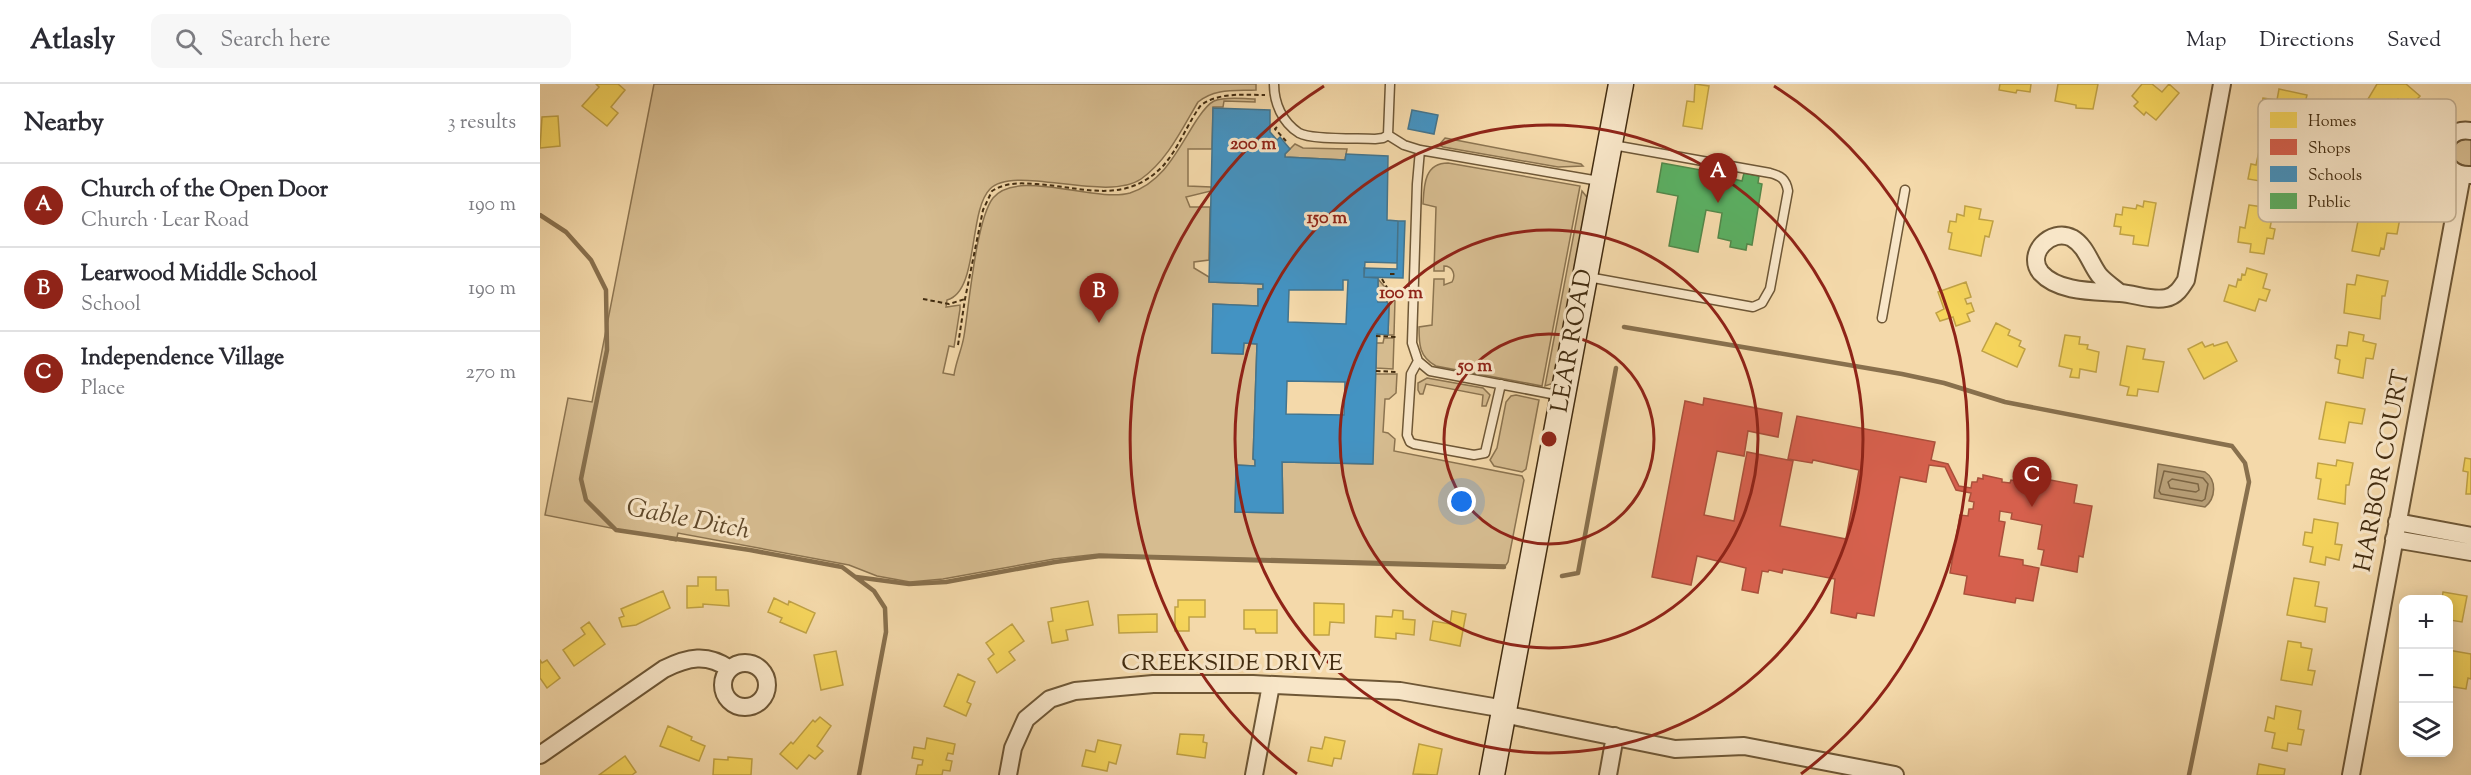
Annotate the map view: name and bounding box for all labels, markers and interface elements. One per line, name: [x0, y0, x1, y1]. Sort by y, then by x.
search box: [151, 14, 571, 68]
text: Atlasly: [30, 21, 115, 61]
icon: search: [172, 25, 205, 58]
text: Search here: [220, 25, 331, 57]
text: Map: [2186, 26, 2226, 56]
text: Directions: [2259, 26, 2354, 56]
text: Saved: [2387, 26, 2441, 56]
legend: [2258, 99, 2456, 222]
text: Nearby: [24, 105, 104, 142]
text: 3 results: [447, 109, 516, 138]
text: Homes: [2308, 111, 2356, 134]
text: 200 m: [1230, 132, 1276, 158]
text: Shops: [2308, 138, 2351, 161]
pin: A: [1698, 154, 1738, 203]
text: Schools: [2308, 165, 2362, 188]
text: Church of the Open Door: [81, 175, 328, 207]
text: A: [35, 191, 52, 220]
text: 190 m: [468, 191, 516, 220]
text: Public: [2308, 192, 2351, 215]
text: 150 m: [1307, 206, 1347, 232]
text: Church · Lear Road: [81, 207, 249, 236]
text: Learwood Middle School: [81, 259, 317, 291]
street label: LEAR ROAD: [1544, 267, 1602, 415]
pin: B: [1080, 274, 1118, 323]
text: B: [37, 275, 50, 304]
text: 190 m: [468, 275, 516, 304]
text: 100 m: [1379, 281, 1423, 307]
text: School: [81, 291, 141, 320]
text: Independence Village: [81, 343, 284, 375]
text: 50 m: [1456, 354, 1492, 380]
text: C: [35, 359, 52, 388]
text: 270 m: [466, 359, 516, 388]
street label: HARBOR COURT: [2347, 367, 2419, 575]
text: Place: [81, 375, 125, 404]
centre of rings: [1539, 429, 1559, 449]
pin: C: [2012, 458, 2052, 507]
your location: [1447, 487, 1476, 516]
water label: Gable Ditch: [623, 490, 753, 550]
map controls: [2399, 595, 2453, 757]
button: +: [2399, 595, 2453, 649]
street label: CREEKSIDE DRIVE: [1121, 647, 1343, 681]
button: −: [2399, 649, 2453, 703]
button: layers: [2399, 703, 2453, 757]

